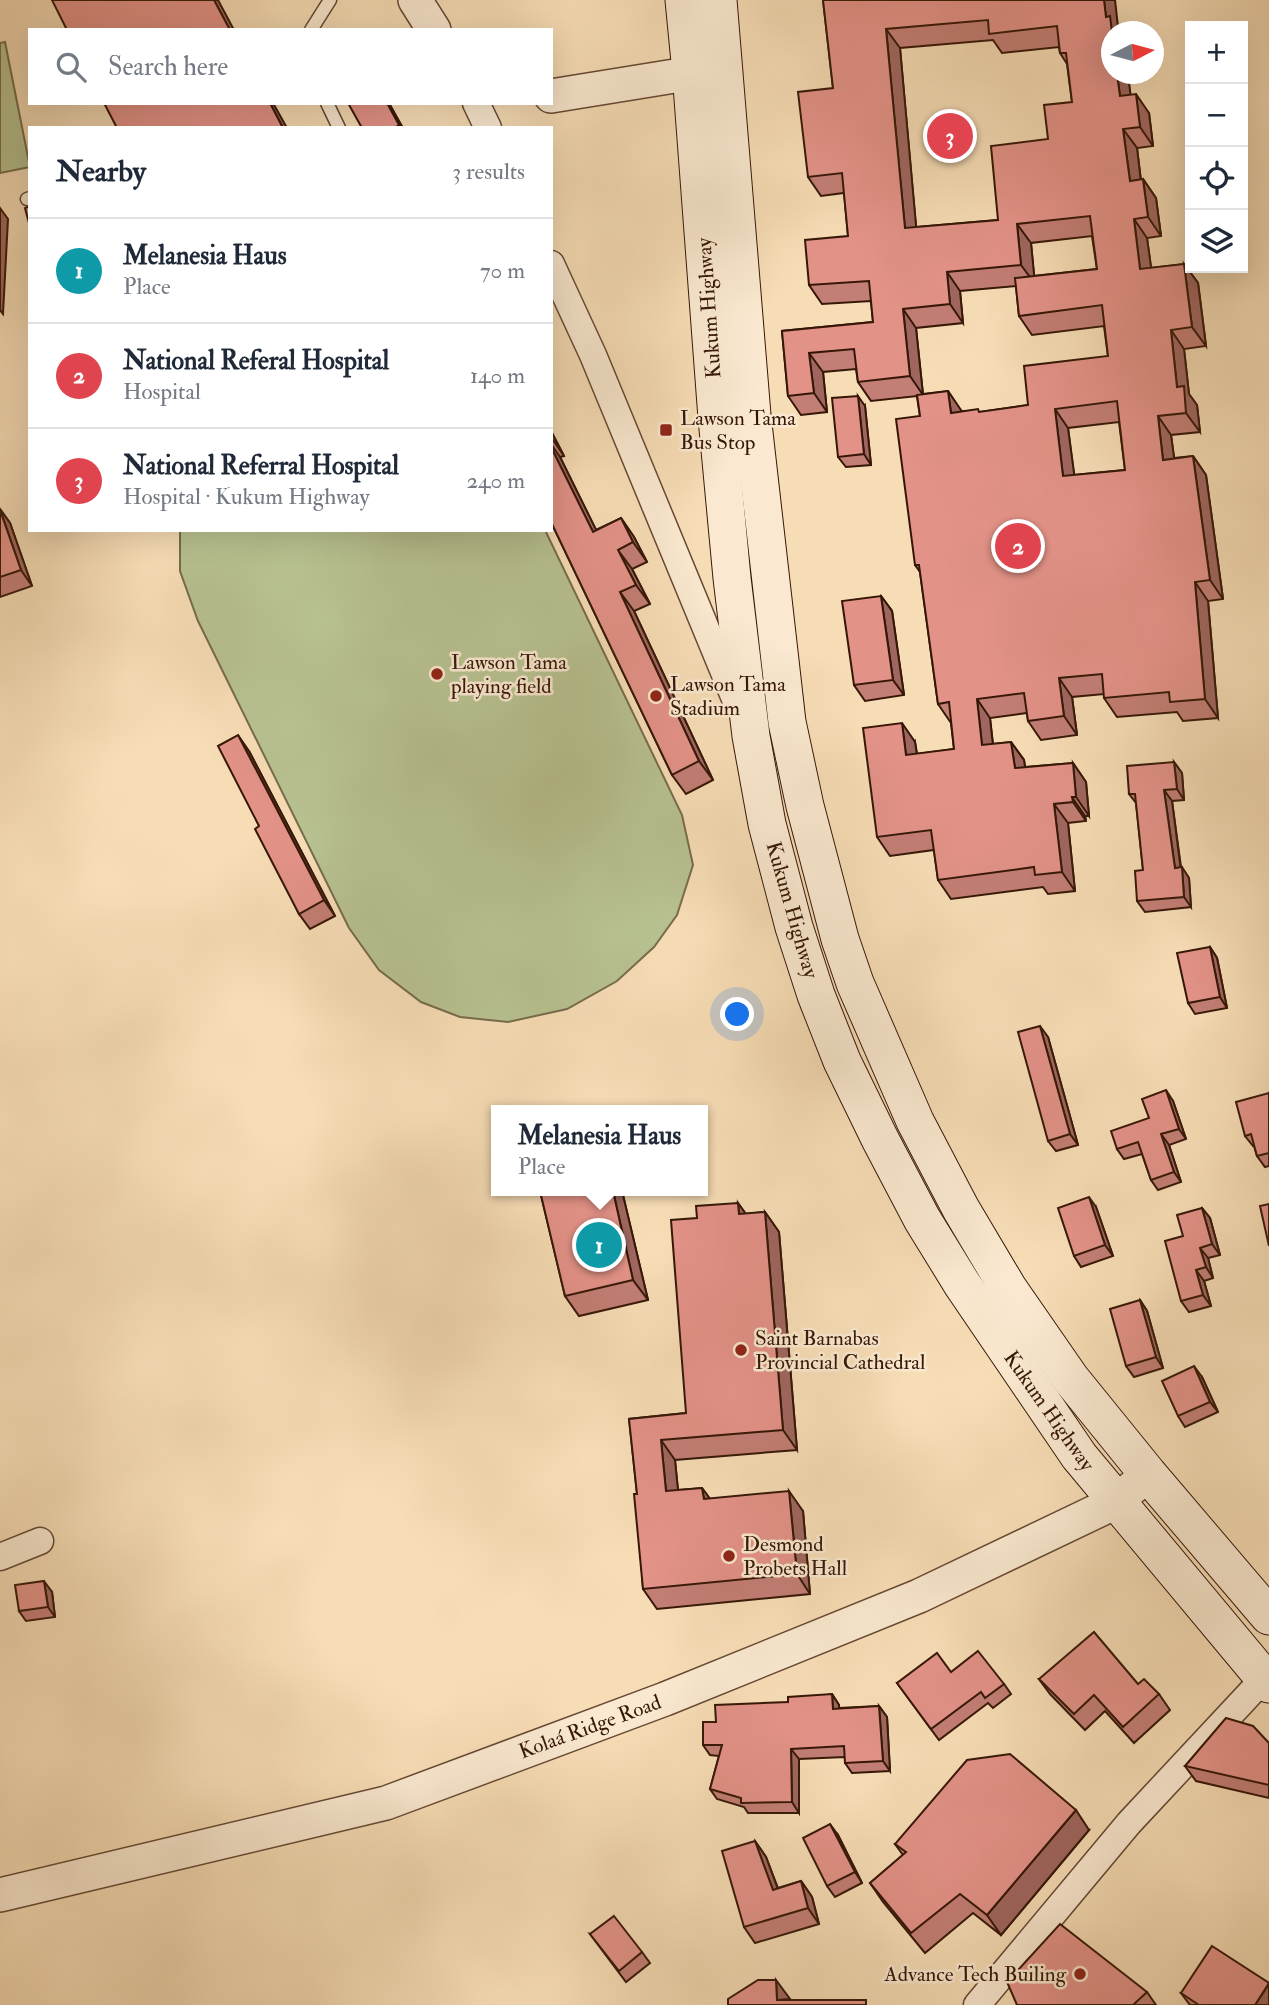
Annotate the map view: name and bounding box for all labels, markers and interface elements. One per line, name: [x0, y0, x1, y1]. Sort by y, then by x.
north arrow: [1101, 21, 1164, 84]
map controls: [1185, 21, 1248, 273]
button: +: [1185, 21, 1248, 84]
search box: [28, 28, 553, 105]
icon: search: [52, 48, 90, 86]
text: Search here: [108, 51, 228, 83]
button: −: [1185, 84, 1248, 147]
pin: 3: [927, 110, 973, 162]
button: locate: [1185, 147, 1248, 210]
text: Nearby: [56, 153, 146, 190]
text: 3 results: [452, 157, 525, 186]
button: layers: [1185, 210, 1248, 273]
street label: Kukum Highway: [691, 236, 727, 379]
text: Melanesia Haus: [123, 240, 287, 272]
text: 1: [75, 256, 83, 285]
text: 70 m: [480, 256, 525, 285]
text: Place: [123, 272, 171, 301]
text: National Referal Hospital: [123, 345, 389, 377]
text: 2: [73, 361, 85, 390]
text: 140 m: [470, 361, 525, 390]
text: Hospital: [123, 377, 201, 406]
place label: Lawson Tama Bus Stop: [680, 405, 796, 456]
marker: Lawson Tama Bus Stop: [658, 422, 674, 438]
text: National Referral Hospital: [123, 450, 399, 482]
text: 3: [75, 466, 83, 495]
text: 240 m: [466, 466, 525, 495]
text: Hospital · Kukum Highway: [123, 482, 370, 511]
pin: 2: [995, 520, 1041, 572]
place label: Lawson Tama playing field: [450, 649, 567, 700]
marker: Lawson Tama playing field: [429, 666, 445, 682]
place label: Lawson Tama Stadium: [670, 671, 786, 722]
marker: Lawson Tama Stadium: [648, 688, 664, 704]
street label: Kukum Highway: [760, 838, 825, 982]
your location: [720, 997, 754, 1031]
popup: [491, 1105, 708, 1196]
text: Melanesia Haus: [518, 1120, 681, 1152]
text: Place: [518, 1152, 565, 1181]
pin: 1: [576, 1219, 622, 1271]
place label: Saint Barnabas Provincial Cathedral: [755, 1325, 926, 1376]
marker: Saint Barnabas Provincial Cathedral: [733, 1342, 749, 1358]
street label: Kukum Highway: [997, 1345, 1101, 1477]
place label: Desmond Probets Hall: [743, 1531, 848, 1582]
marker: Desmond Probets Hall: [721, 1548, 737, 1564]
street label: Kolaá Ridge Road: [515, 1688, 666, 1765]
place label: Advance Tech Builing: [883, 1961, 1067, 1988]
marker: Advance Tech Builing: [1072, 1966, 1088, 1982]

